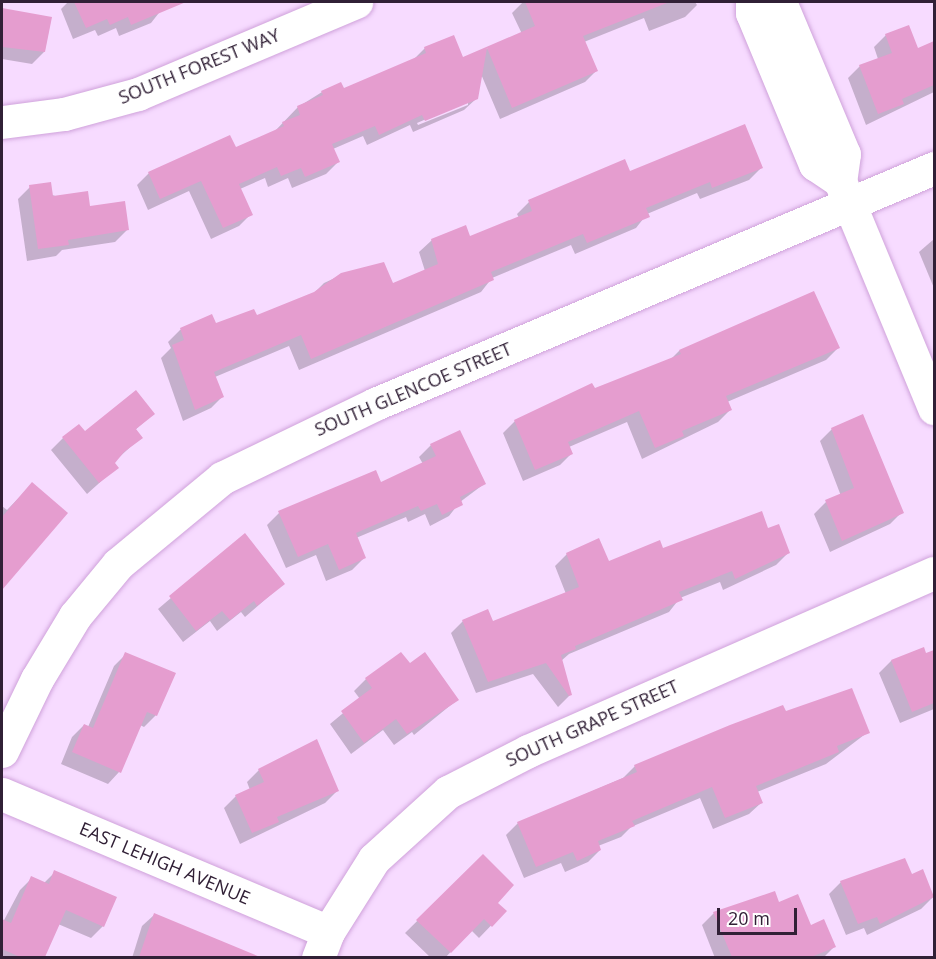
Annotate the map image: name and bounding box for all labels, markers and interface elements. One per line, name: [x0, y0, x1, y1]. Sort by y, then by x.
street label: SOUTH FOREST WAY: [115, 24, 283, 108]
street label: SOUTH GLENCOE STREET: [311, 338, 515, 440]
street label: SOUTH GRAPE STREET: [502, 675, 682, 771]
street label: EAST LEHIGH AVENUE: [76, 817, 254, 909]
scale bar: [720, 896, 800, 934]
text: 20 m: [728, 906, 770, 930]

